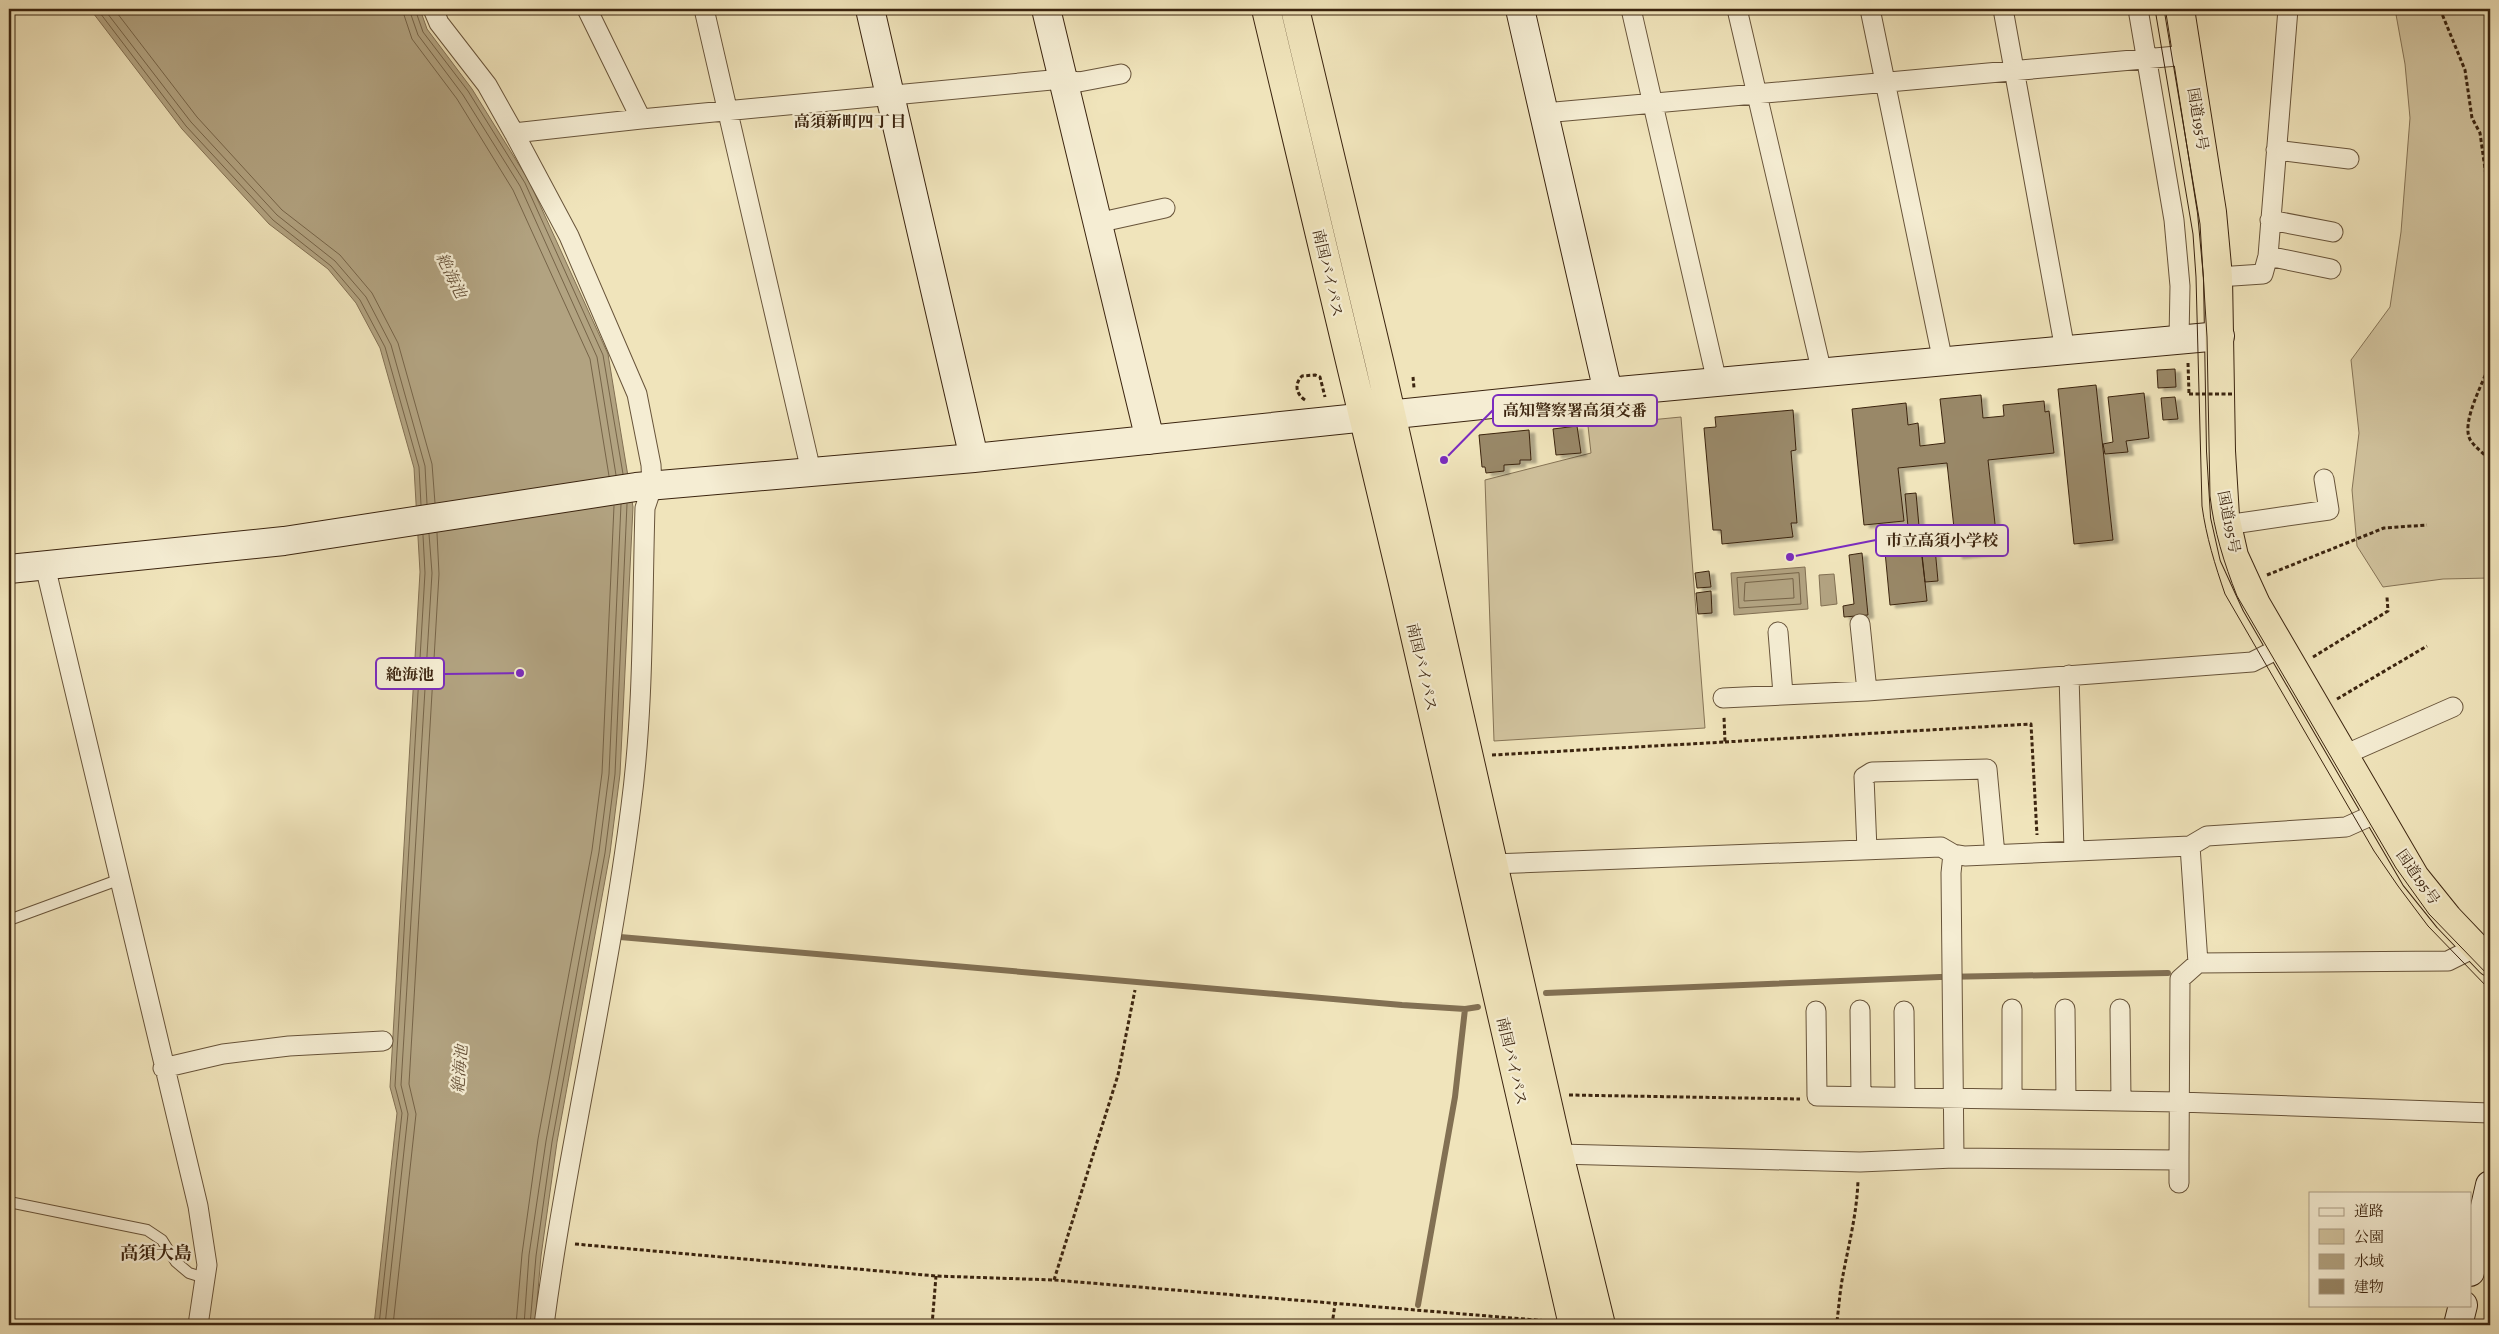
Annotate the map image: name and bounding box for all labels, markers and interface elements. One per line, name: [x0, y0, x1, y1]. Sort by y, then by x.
street label: 国道195号: [2183, 86, 2213, 152]
district label: 高須新町四丁目: [794, 111, 906, 133]
street label: 南国バイパス: [1308, 227, 1348, 319]
water label: 絶海池: [431, 249, 472, 304]
callout: 高知警察署高須交番: [1493, 395, 1657, 426]
text: 高知警察署高須交番: [1503, 400, 1647, 422]
street label: 国道195号: [2213, 489, 2245, 555]
callout: 市立高須小学校: [1876, 525, 2008, 556]
text: 市立高須小学校: [1886, 530, 1999, 552]
street label: 南国バイパス: [1402, 621, 1442, 713]
callout: 絶海池: [376, 658, 444, 689]
text: 絶海池: [386, 664, 434, 686]
street label: 国道195号: [2392, 845, 2444, 909]
street label: 南国バイパス: [1492, 1015, 1532, 1107]
water label: 絶海池: [447, 1042, 473, 1094]
legend: [2309, 1192, 2472, 1306]
text: 道路: [2354, 1201, 2384, 1221]
text: 公園: [2354, 1227, 2384, 1247]
district label: 高須大島: [120, 1241, 192, 1265]
text: 水域: [2354, 1251, 2384, 1271]
text: 建物: [2354, 1277, 2384, 1297]

